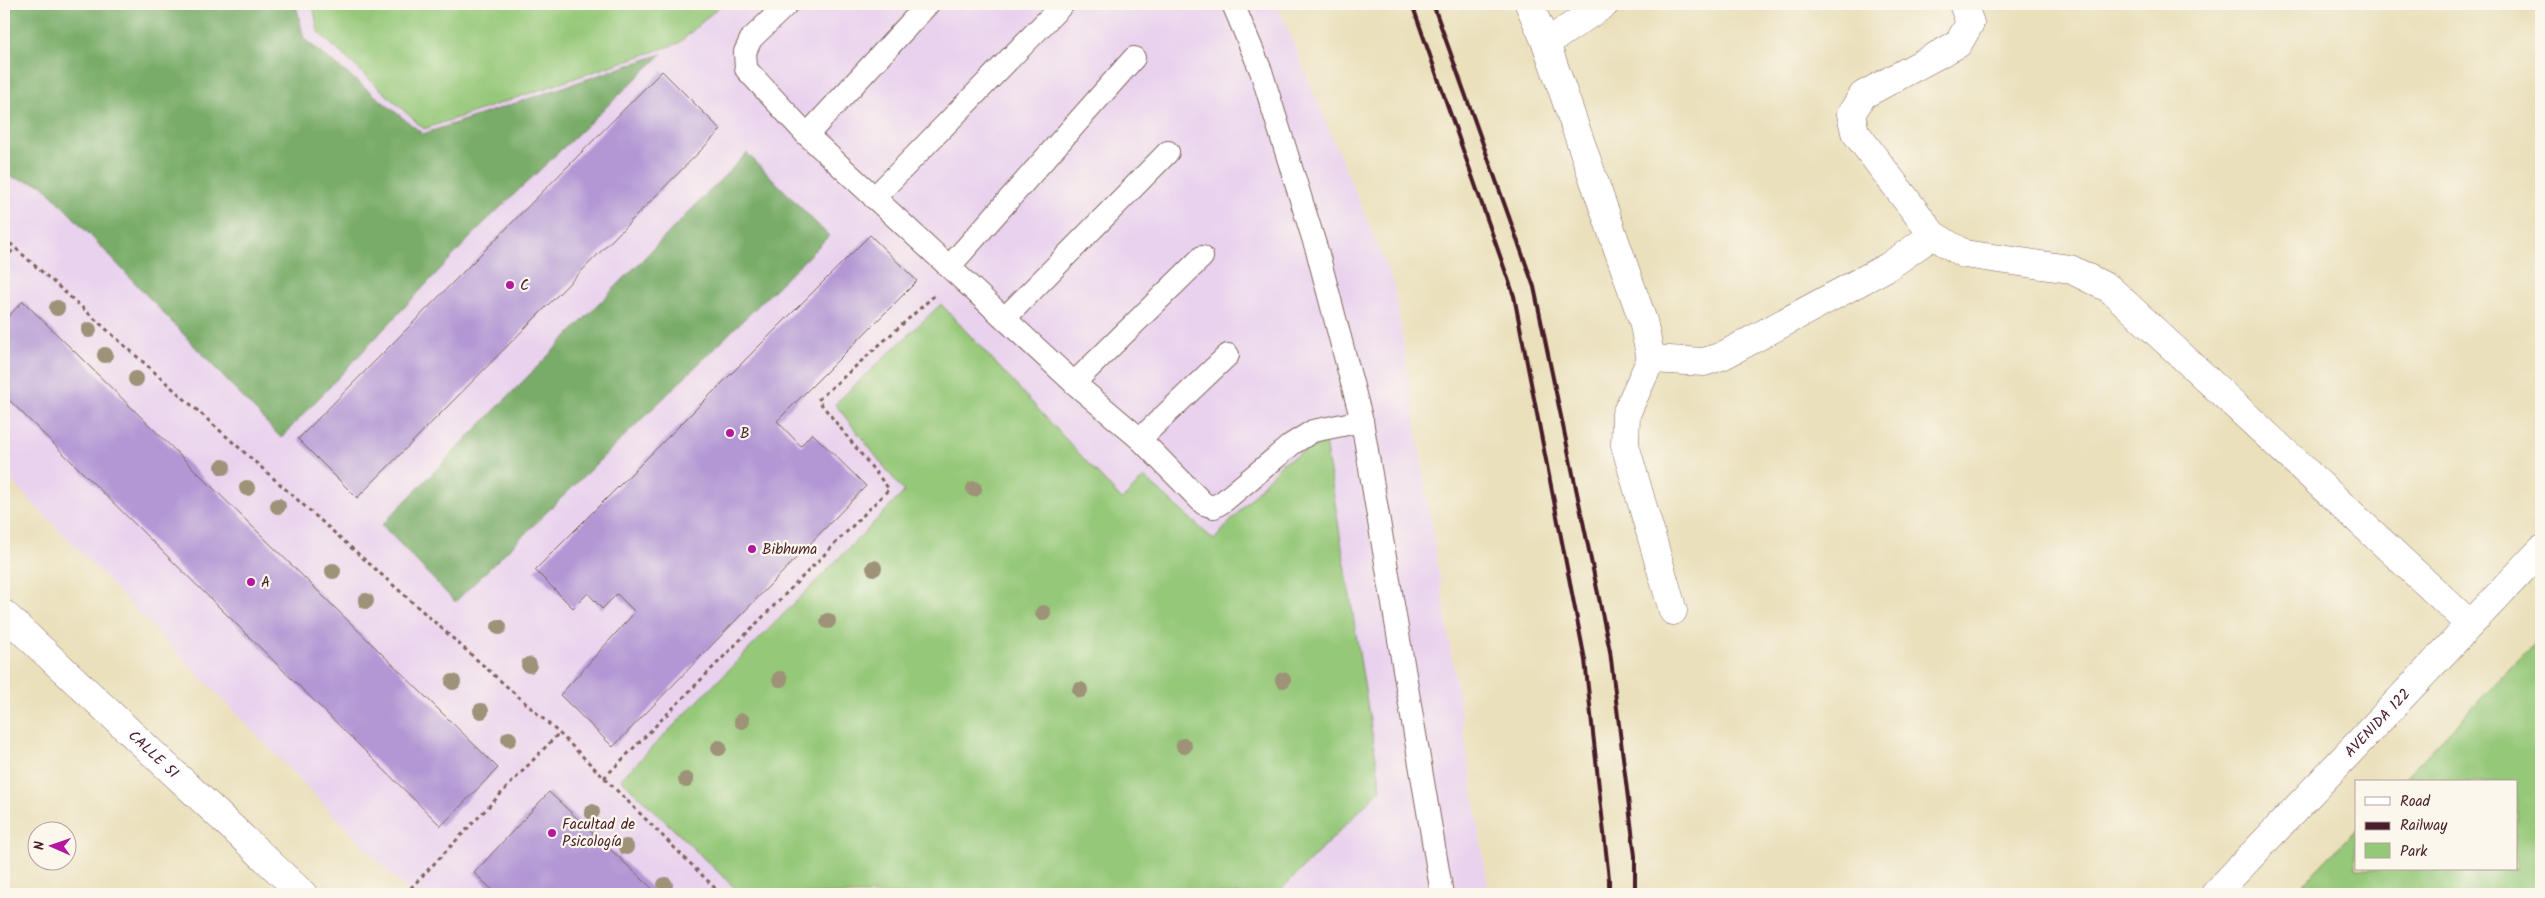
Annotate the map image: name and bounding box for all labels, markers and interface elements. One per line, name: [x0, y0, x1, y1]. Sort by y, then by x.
place label: C: [520, 274, 529, 298]
marker: C: [504, 279, 516, 291]
place label: B: [740, 422, 750, 446]
marker: B: [724, 427, 736, 439]
place label: Bibhuma: [762, 538, 817, 562]
marker: Bibhuma: [746, 543, 758, 555]
place label: A: [261, 571, 270, 595]
marker: A: [245, 576, 257, 588]
street label: AVENIDA 122: [2339, 683, 2417, 763]
street label: CALLE 51: [122, 725, 184, 785]
legend: [2355, 780, 2518, 870]
text: Road: [2400, 790, 2431, 814]
place label: Facultad de Psicología: [562, 813, 635, 854]
text: Railway: [2400, 814, 2448, 838]
north arrow: [28, 820, 78, 870]
marker: Facultad de Psicología: [546, 827, 558, 839]
text: Park: [2400, 840, 2428, 864]
text: N: [29, 841, 51, 850]

